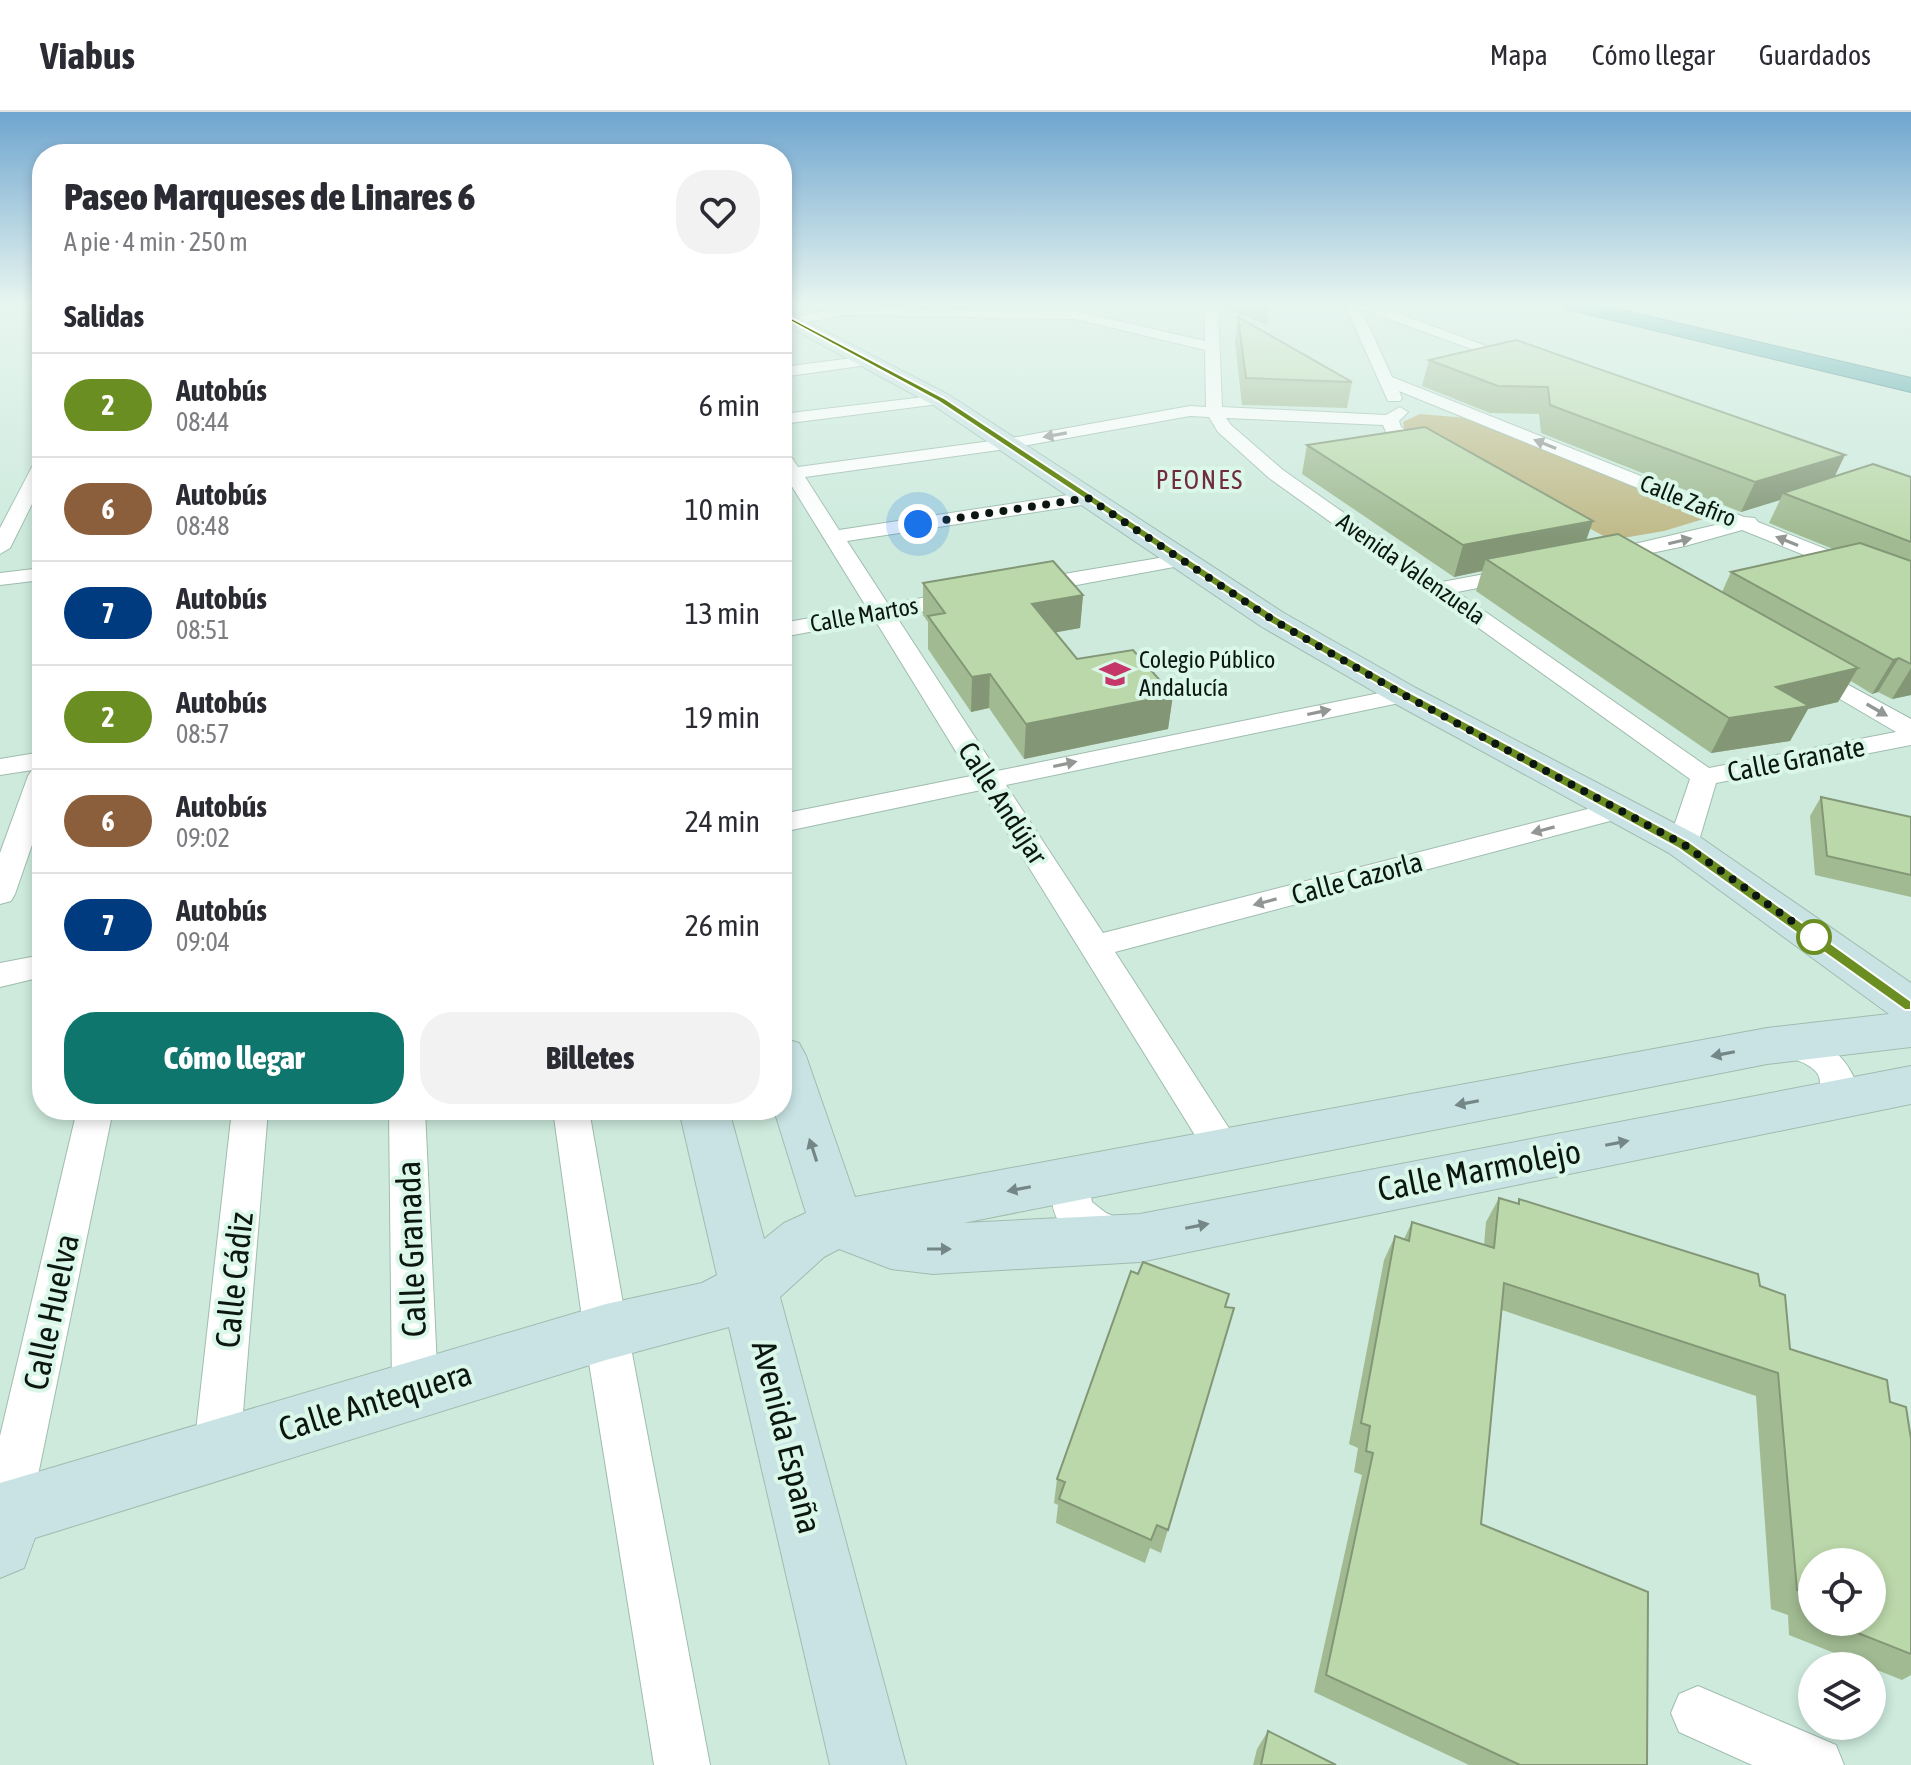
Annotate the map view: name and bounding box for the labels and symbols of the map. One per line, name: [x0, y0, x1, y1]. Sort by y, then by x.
one-way arrow: [1042, 430, 1067, 442]
one-way arrow: [1533, 437, 1557, 450]
district label: PEONES: [1156, 465, 1244, 495]
street label: Calle Zafiro: [1636, 469, 1740, 532]
your location: [898, 504, 938, 544]
street label: Avenida Valenzuela: [1332, 507, 1491, 630]
one-way arrow: [1668, 534, 1693, 547]
one-way arrow: [1775, 534, 1799, 547]
street label: Calle Martos: [808, 592, 920, 637]
place label: Colegio Público Andalucía: [1139, 646, 1275, 701]
school or university icon: Colegio Público Andalucía: [1098, 657, 1132, 691]
one-way arrow: [1865, 703, 1888, 717]
one-way arrow: [1307, 705, 1332, 718]
street label: Calle Granate: [1725, 730, 1867, 788]
street label: Calle Andújar: [952, 736, 1055, 870]
one-way arrow: [1052, 757, 1077, 770]
one-way arrow: [1531, 824, 1556, 836]
street label: Calle Cazorla: [1288, 845, 1426, 911]
one-way arrow: [1252, 897, 1277, 909]
unlabelled marker: [1797, 920, 1831, 954]
one-way arrow: [1710, 1049, 1735, 1061]
one-way arrow: [1455, 1097, 1480, 1110]
street label: Calle Marmolejo: [1374, 1131, 1584, 1208]
one-way arrow: [1605, 1136, 1630, 1149]
one-way arrow: [806, 1137, 818, 1161]
street label: Calle Granada: [388, 1160, 433, 1338]
one-way arrow: [1007, 1183, 1032, 1195]
street label: Calle Cádiz: [207, 1210, 260, 1350]
one-way arrow: [1185, 1220, 1210, 1232]
street label: Calle Huelva: [15, 1230, 86, 1394]
one-way arrow: [927, 1243, 952, 1255]
street label: Avenida España: [745, 1336, 830, 1537]
street label: Calle Antequera: [274, 1353, 476, 1448]

